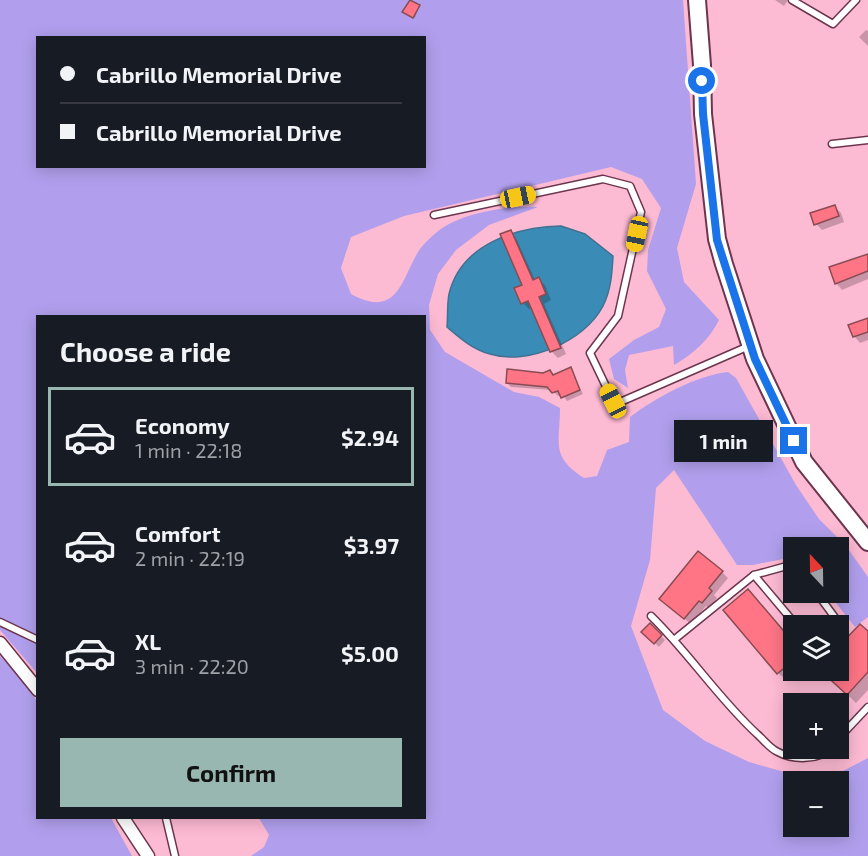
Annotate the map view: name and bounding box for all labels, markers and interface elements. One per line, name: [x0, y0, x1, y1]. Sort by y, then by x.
text: Cabrillo Memorial Drive: [96, 61, 342, 87]
route start: [688, 67, 715, 94]
text: Cabrillo Memorial Drive: [96, 119, 342, 145]
car: [499, 184, 537, 210]
car: [624, 215, 650, 253]
text: Choose a ride: [60, 335, 231, 367]
car: [597, 381, 629, 421]
icon: car: [63, 410, 117, 464]
text: Economy: [135, 412, 230, 438]
callout: 1 min: [674, 420, 773, 462]
text: $2.94: [341, 424, 399, 450]
route end: [780, 427, 807, 454]
text: 1 min: [699, 429, 748, 453]
text: 1 min · 22:18: [135, 438, 242, 462]
icon: car: [63, 518, 117, 572]
text: Comfort: [135, 520, 220, 546]
text: $3.97: [344, 532, 399, 558]
north arrow: [783, 537, 849, 603]
map controls: [783, 537, 849, 837]
text: 2 min · 22:19: [135, 546, 245, 570]
button: layers: [783, 615, 849, 681]
icon: car: [63, 626, 117, 680]
text: XL: [135, 628, 161, 654]
text: $5.00: [341, 640, 399, 666]
text: 3 min · 22:20: [135, 654, 249, 678]
button: +: [783, 693, 849, 759]
button: Confirm: [60, 738, 402, 807]
button: −: [783, 771, 849, 837]

